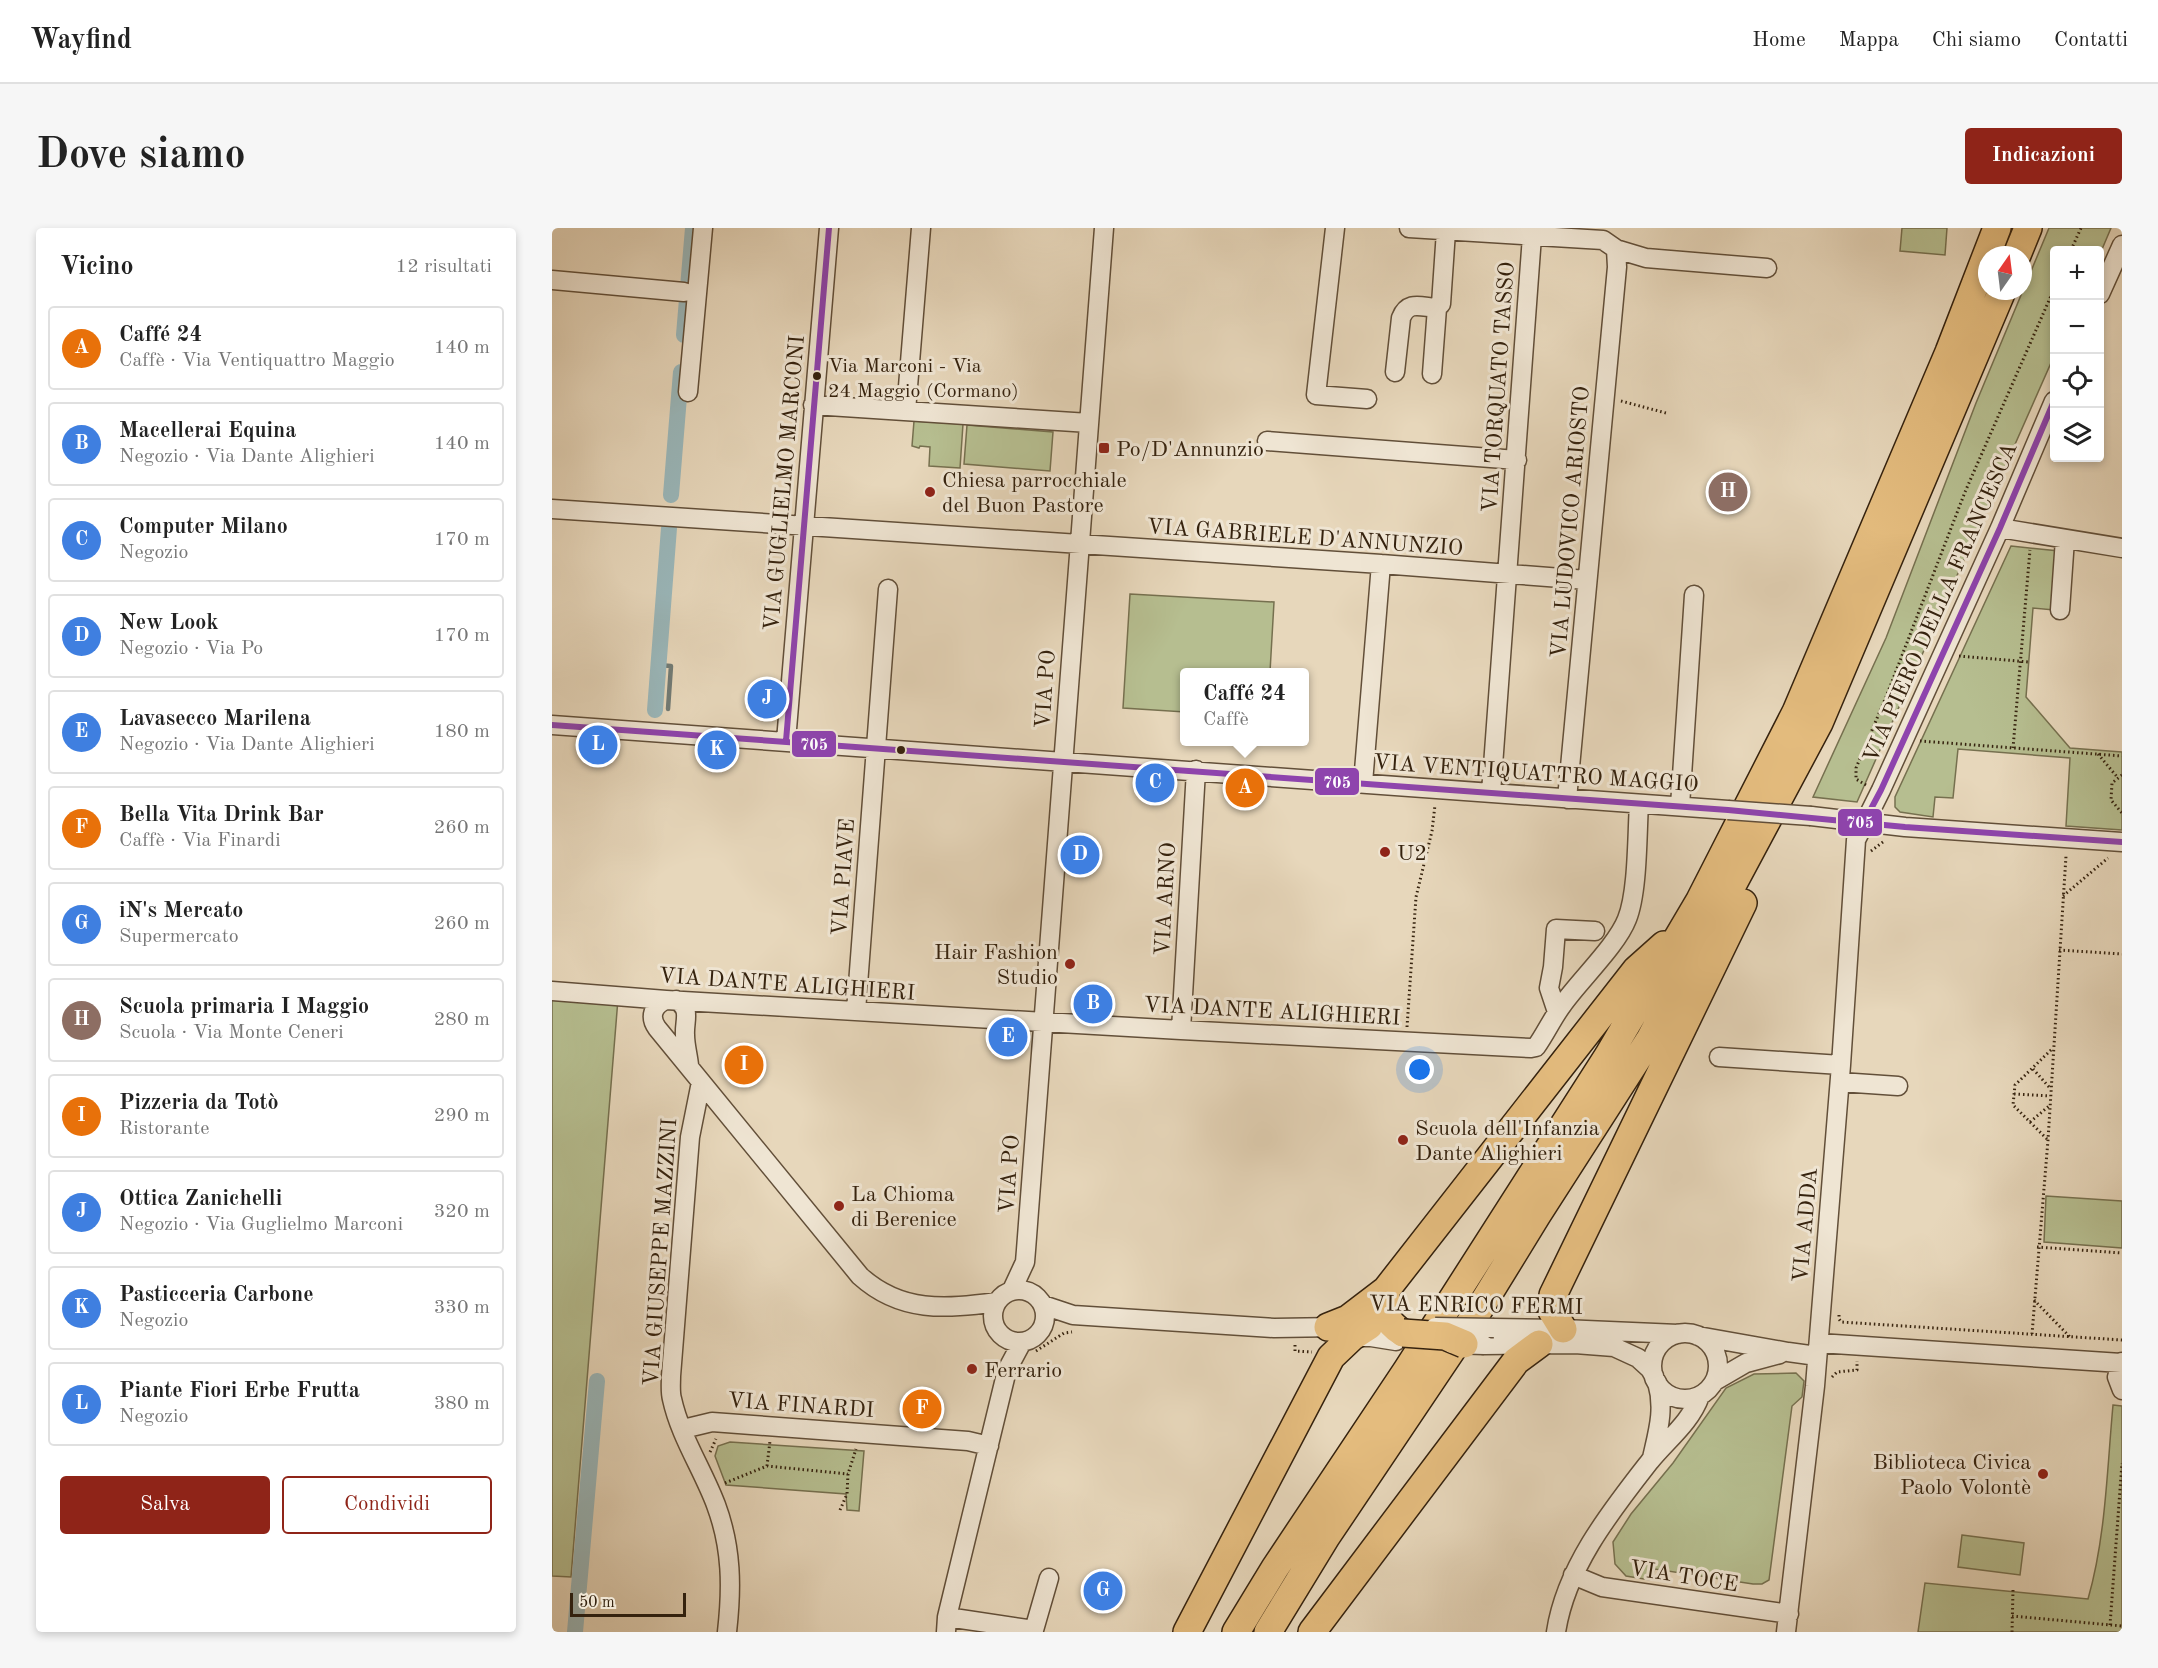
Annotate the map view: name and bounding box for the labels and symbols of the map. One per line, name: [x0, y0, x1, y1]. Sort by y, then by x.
north arrow: [1978, 246, 2032, 300]
street label: VIA TORQUATO TASSO: [1479, 261, 1519, 513]
street label: VIA GUGLIELMO MARCONI: [761, 334, 809, 632]
place label: Via Marconi - Via 24 Maggio (Cormano): [828, 357, 1019, 402]
marker: Via Marconi - Via 24 Maggio (Cormano): [811, 370, 823, 382]
street label: VIA LUDOVICO ARIOSTO: [1548, 385, 1594, 659]
place label: Po/D'Annunzio: [1116, 439, 1264, 461]
street label: VIA PIERO DELLA FRANCESCA: [1860, 439, 2022, 766]
marker: Po/D'Annunzio: [1097, 441, 1111, 455]
place label: Chiesa parrocchiale del Buon Pastore: [942, 470, 1127, 517]
pin: H: [1708, 470, 1748, 514]
marker: Chiesa parrocchiale del Buon Pastore: [923, 485, 937, 499]
street label: VIA GABRIELE D'ANNUNZIO: [1146, 516, 1464, 560]
street label: VIA PO: [1032, 649, 1060, 729]
pin: J: [748, 676, 786, 722]
pin: L: [578, 722, 618, 768]
pin: K: [698, 728, 736, 772]
line badge: 705: [791, 730, 837, 758]
text: 705: [800, 738, 828, 754]
unlabelled marker: [895, 744, 907, 756]
street label: VIA VENTIQUATTRO MAGGIO: [1372, 752, 1699, 796]
pin: C: [1136, 760, 1174, 806]
pin: A: [1226, 766, 1264, 810]
line badge: 705: [1314, 767, 1360, 796]
text: 705: [1323, 776, 1351, 792]
line badge: 705: [1837, 808, 1883, 837]
text: 705: [1846, 816, 1874, 832]
street label: VIA PIAVE: [829, 818, 859, 937]
pin: D: [1060, 832, 1100, 878]
street label: VIA ARNO: [1152, 842, 1180, 956]
place label: U2: [1397, 843, 1427, 865]
marker: U2: [1378, 845, 1392, 859]
place label: Hair Fashion Studio: [934, 942, 1058, 989]
marker: Hair Fashion Studio: [1063, 957, 1077, 971]
street label: VIA DANTE ALIGHIERI: [658, 965, 916, 1005]
pin: B: [1074, 982, 1112, 1026]
street label: VIA DANTE ALIGHIERI: [1143, 994, 1401, 1030]
pin: E: [988, 1014, 1028, 1060]
pin: I: [724, 1042, 764, 1088]
your location: [1405, 1055, 1434, 1084]
street label: VIA GIUSEPPE MAZZINI: [641, 1117, 681, 1387]
place label: Scuola dell'Infanzia Dante Alighieri: [1415, 1118, 1600, 1165]
marker: Scuola dell'Infanzia Dante Alighieri: [1396, 1133, 1410, 1147]
street label: VIA PO: [996, 1134, 1024, 1214]
street label: VIA ADDA: [1790, 1167, 1822, 1283]
place label: La Chioma di Berenice: [851, 1184, 957, 1231]
marker: La Chioma di Berenice: [832, 1199, 846, 1213]
street label: VIA ENRICO FERMI: [1369, 1293, 1583, 1319]
place label: Ferrario: [984, 1360, 1062, 1382]
marker: Ferrario: [965, 1362, 979, 1376]
pin: F: [902, 1386, 941, 1432]
street label: VIA FINARDI: [727, 1390, 875, 1422]
place label: Biblioteca Civica Paolo Volontè: [1873, 1452, 2031, 1499]
marker: Biblioteca Civica Paolo Volontè: [2036, 1467, 2050, 1481]
street label: VIA TOCE: [1628, 1558, 1740, 1596]
pin: G: [1084, 1568, 1122, 1614]
scale bar: [570, 1590, 686, 1618]

